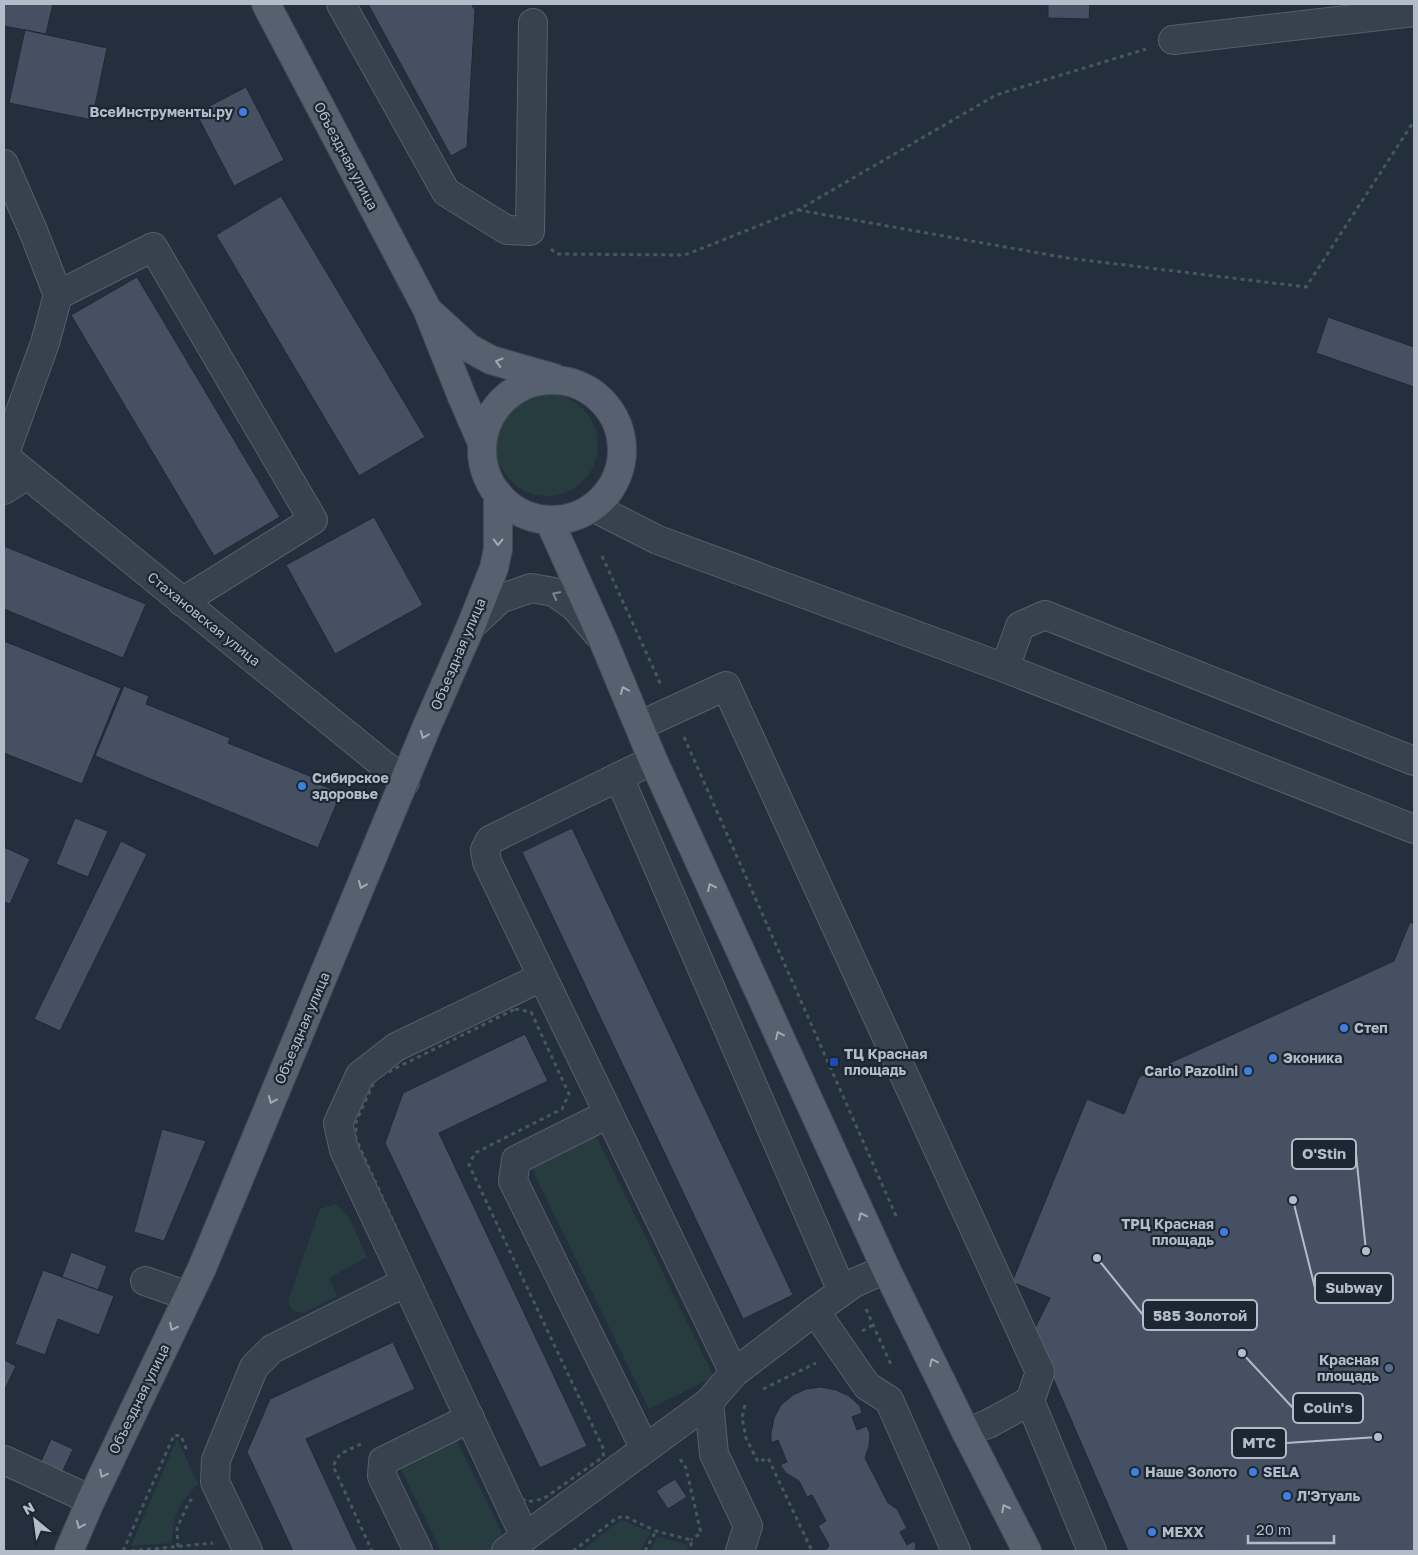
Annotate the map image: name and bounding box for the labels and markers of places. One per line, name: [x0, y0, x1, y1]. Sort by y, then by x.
place label: ВсеИнструменты.ру: [90, 103, 234, 120]
marker: ВсеИнструменты.ру: [237, 106, 249, 118]
place label: Сибирское здоровье: [312, 769, 389, 802]
marker: Сибирское здоровье: [296, 780, 308, 792]
place label: Степ: [1354, 1019, 1388, 1036]
marker: Степ: [1338, 1022, 1350, 1034]
place label: ТЦ Красная площадь: [844, 1045, 927, 1078]
place label: Эконика: [1283, 1049, 1342, 1066]
marker: Эконика: [1267, 1052, 1279, 1064]
marker: ТЦ Красная площадь: [828, 1056, 840, 1068]
place label: Carlo Pazolini: [1144, 1062, 1238, 1079]
marker: Carlo Pazolini: [1242, 1065, 1254, 1077]
callout: O'Stin: [1292, 1139, 1356, 1169]
place label: ТРЦ Красная площадь: [1121, 1215, 1214, 1248]
marker: ТРЦ Красная площадь: [1218, 1226, 1230, 1238]
callout: Subway: [1315, 1273, 1393, 1303]
callout: 585 Золотой: [1143, 1300, 1257, 1330]
place label: Красная площадь: [1317, 1351, 1379, 1384]
marker: Красная площадь: [1383, 1362, 1395, 1374]
callout: Colin's: [1293, 1393, 1363, 1423]
callout: МТС: [1232, 1428, 1286, 1458]
place label: Наше Золото: [1145, 1463, 1237, 1480]
place label: SELA: [1263, 1463, 1299, 1480]
marker: Наше Золото: [1129, 1466, 1141, 1478]
marker: SELA: [1247, 1466, 1259, 1478]
place label: Л'Этуаль: [1297, 1487, 1360, 1504]
marker: Л'Этуаль: [1281, 1490, 1293, 1502]
place label: MEXX: [1162, 1523, 1204, 1540]
marker: MEXX: [1146, 1526, 1158, 1538]

